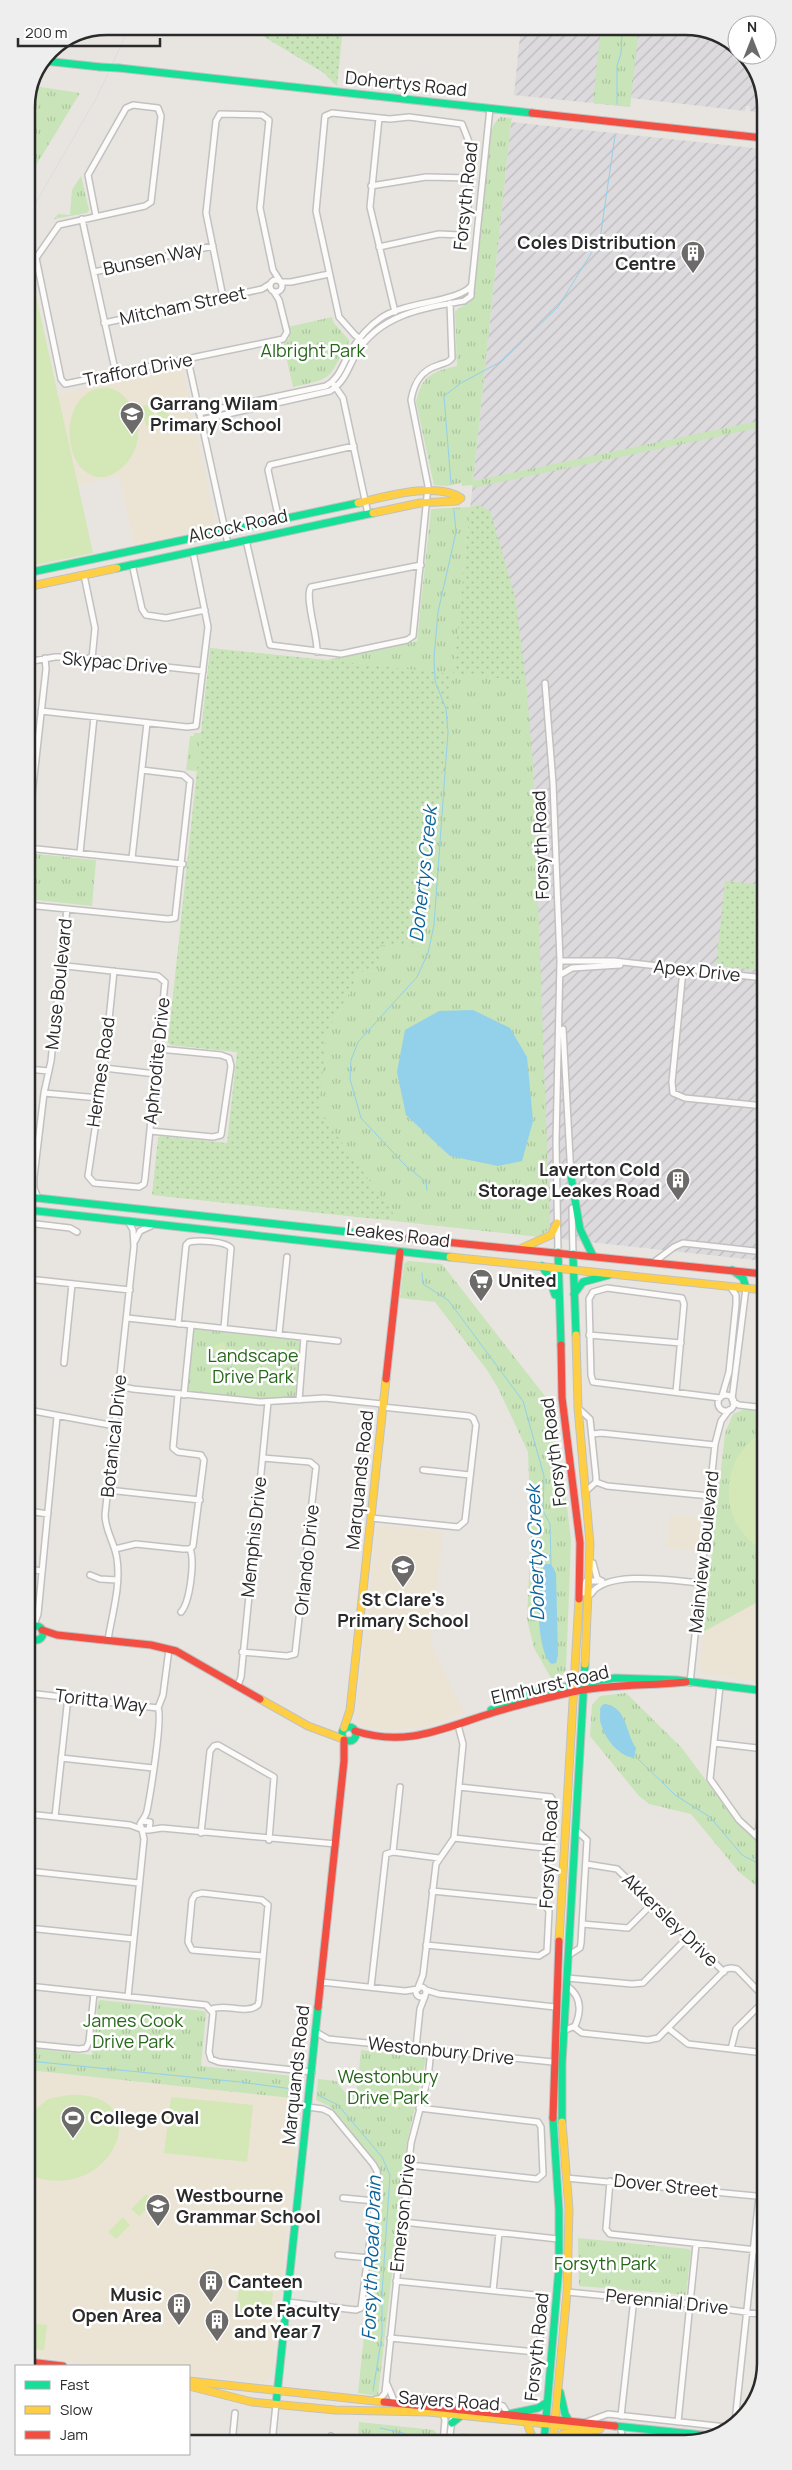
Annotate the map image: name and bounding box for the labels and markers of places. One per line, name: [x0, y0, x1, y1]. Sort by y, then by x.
place label: Coles Distribution Centre: [517, 230, 676, 275]
building icon: Coles Distribution Centre: [680, 240, 706, 274]
place label: Garrang Wilam Primary School: [150, 391, 282, 436]
school or university icon: Garrang Wilam Primary School: [119, 401, 145, 435]
place label: Laverton Cold Storage Leakes Road: [478, 1157, 660, 1202]
building icon: Laverton Cold Storage Leakes Road: [665, 1167, 691, 1201]
supermarket icon: United: [468, 1268, 494, 1302]
place label: United: [498, 1268, 557, 1292]
school or university icon: St Clare's Primary School: [390, 1554, 416, 1588]
place label: St Clare's Primary School: [337, 1587, 469, 1632]
sports icon: College Oval: [60, 2105, 86, 2139]
place label: College Oval: [90, 2105, 199, 2129]
place label: Westbourne Grammar School: [176, 2183, 321, 2228]
school or university icon: Westbourne Grammar School: [145, 2193, 171, 2227]
building icon: Canteen: [198, 2269, 224, 2303]
place label: Canteen: [228, 2269, 303, 2293]
place label: Music Open Area: [72, 2282, 162, 2327]
building icon: Music Open Area: [166, 2292, 192, 2326]
place label: Lote Faculty and Year 7: [234, 2298, 340, 2343]
building icon: Lote Faculty and Year 7: [204, 2308, 230, 2342]

